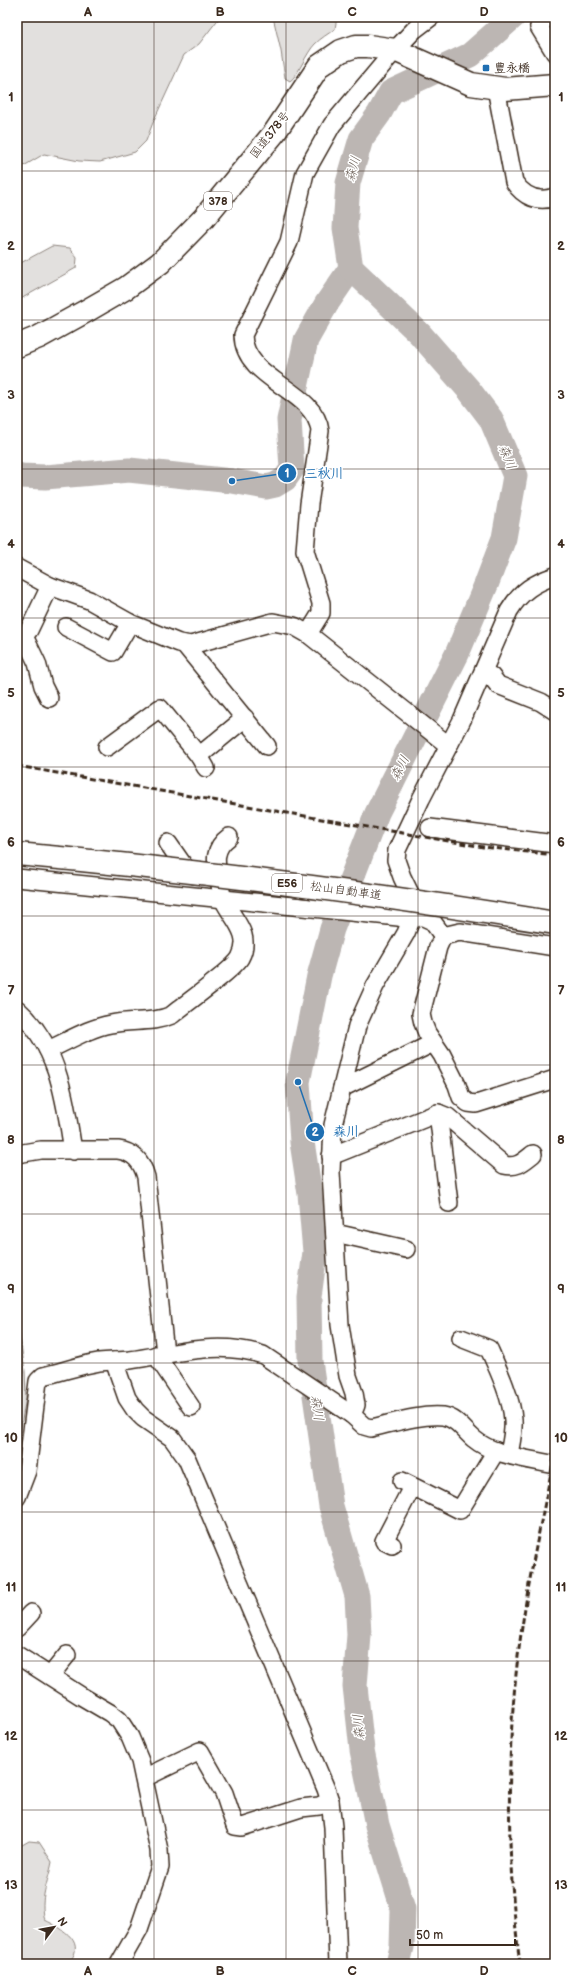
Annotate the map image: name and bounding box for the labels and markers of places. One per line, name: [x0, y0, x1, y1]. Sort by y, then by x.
place label: 豊永橋: [494, 61, 530, 76]
marker: 豊永橋: [481, 63, 491, 73]
callout: 三秋川: [277, 460, 352, 485]
callout: 森川: [305, 1119, 367, 1144]

